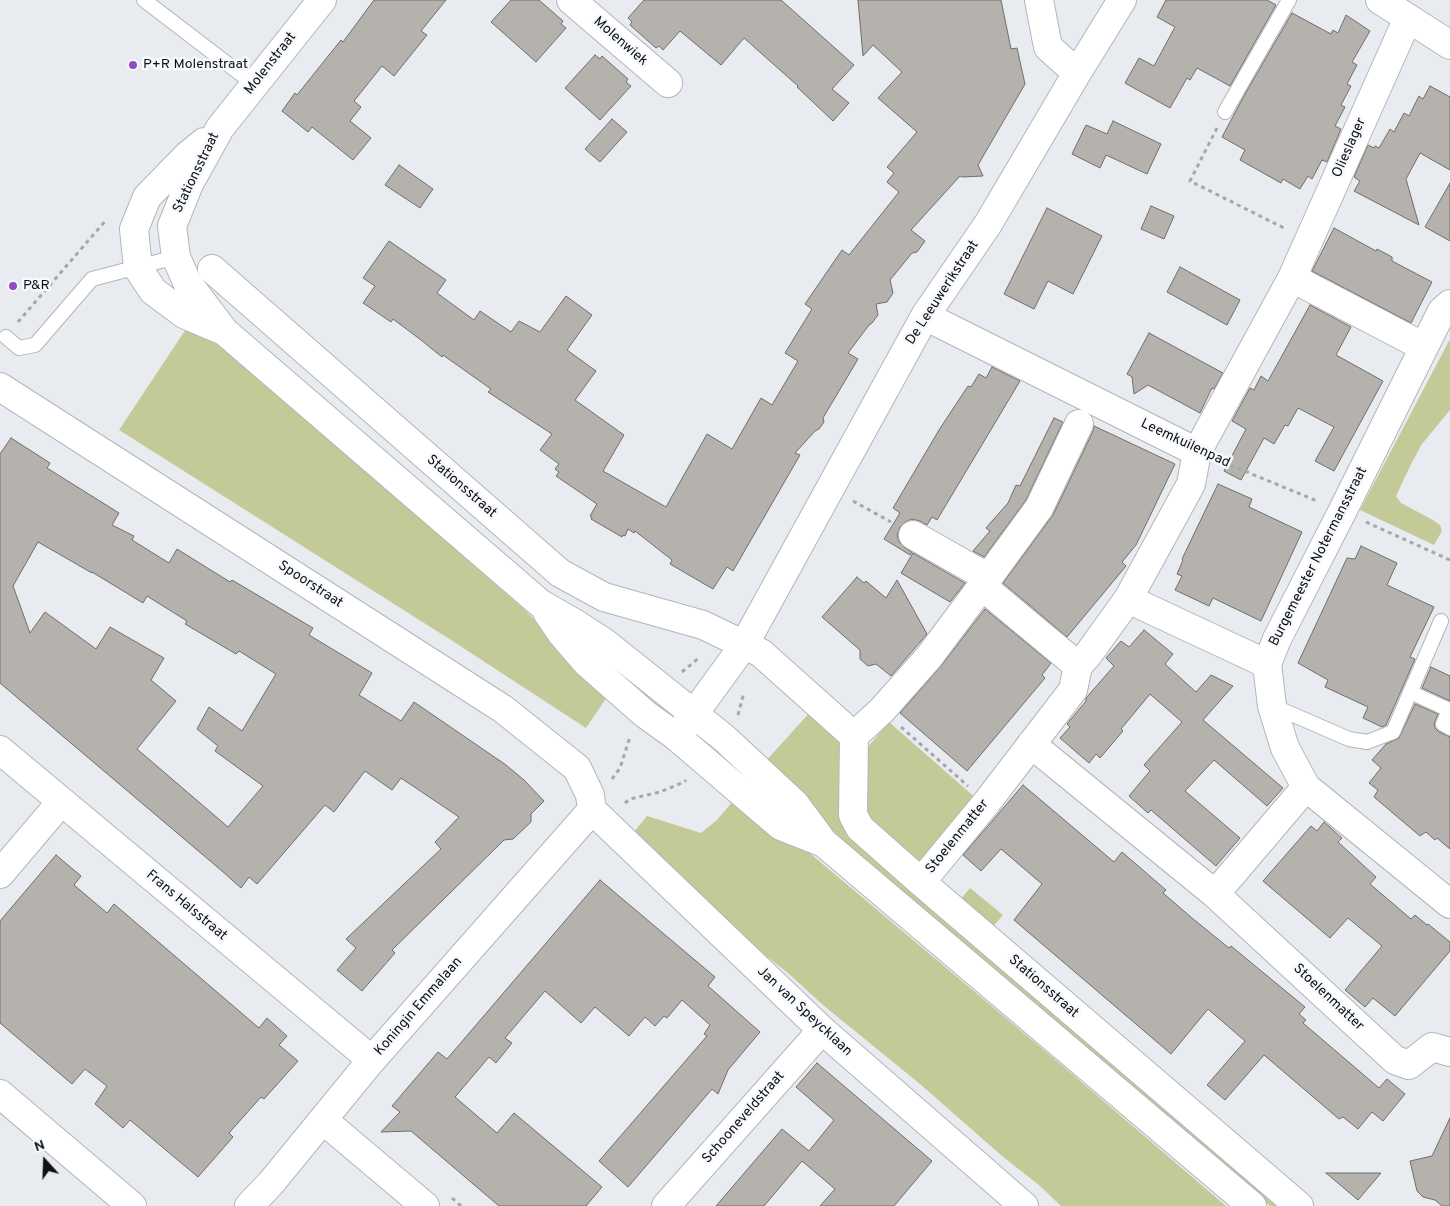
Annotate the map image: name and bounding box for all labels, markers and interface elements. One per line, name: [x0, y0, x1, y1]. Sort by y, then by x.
street label: Molenwiek: [589, 14, 651, 70]
street label: Molenstraat: [241, 29, 301, 99]
place label: P+R Molenstraat: [143, 57, 248, 73]
marker: P+R Molenstraat: [127, 59, 139, 71]
street label: Olieslager: [1329, 116, 1371, 180]
street label: Stationsstraat: [170, 130, 224, 216]
street label: De Leeuwerikstraat: [903, 238, 983, 348]
place label: P&R: [23, 278, 50, 294]
marker: P&R: [7, 280, 19, 292]
street label: Leemkuilenpad: [1138, 416, 1232, 472]
street label: Stationsstraat: [422, 452, 500, 522]
street label: Burgemeester Notermansstraat: [1266, 465, 1372, 649]
street label: Spoorstraat: [274, 558, 346, 612]
street label: Stoelenmatter: [923, 796, 993, 878]
street label: Frans Halsstraat: [142, 867, 230, 945]
street label: Stationsstraat: [1004, 952, 1082, 1022]
street label: Koningin Emmalaan: [372, 954, 466, 1060]
street label: Stoelenmatter: [1289, 961, 1367, 1035]
street label: Jan van Speycklaan: [753, 964, 855, 1060]
street label: Schooneveldstraat: [699, 1068, 789, 1168]
north arrow: [20, 1136, 70, 1186]
text: N: [32, 1137, 47, 1156]

